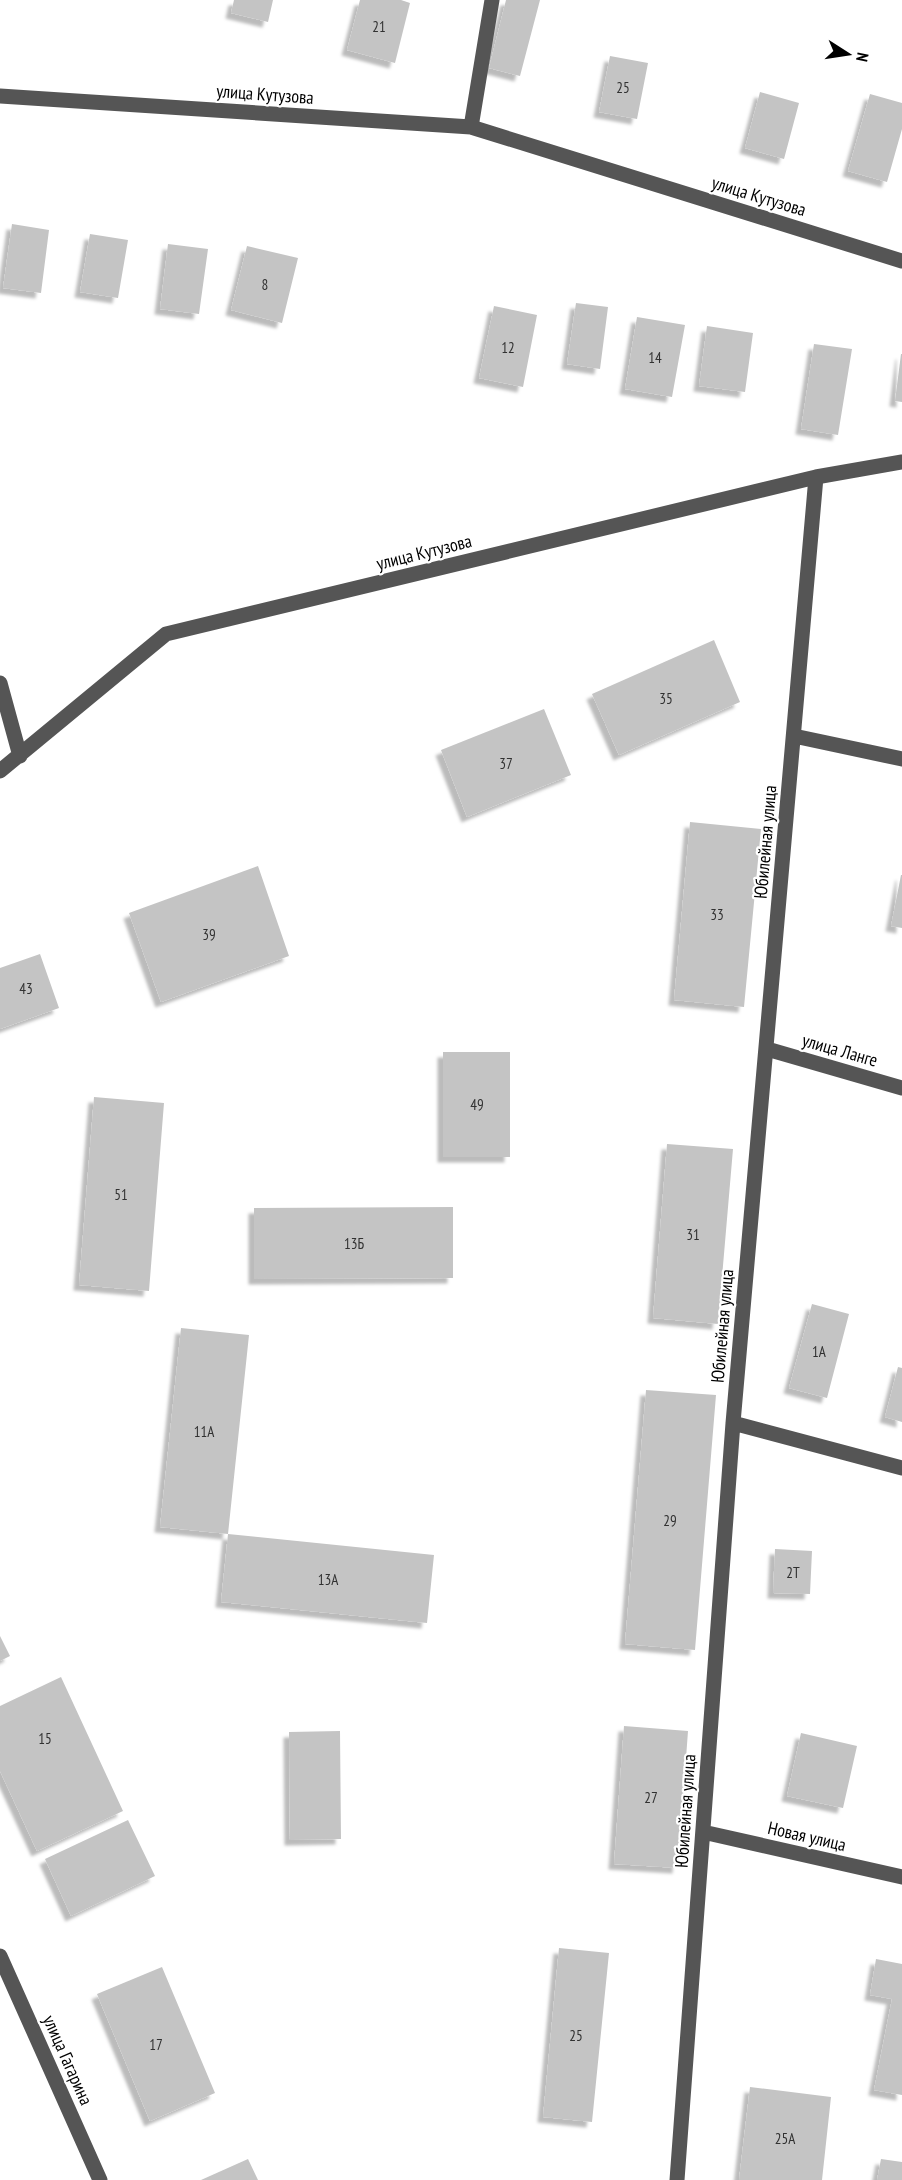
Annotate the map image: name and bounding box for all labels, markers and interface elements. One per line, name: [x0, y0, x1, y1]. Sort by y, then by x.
house number: 21: [372, 17, 386, 36]
north arrow: [818, 24, 878, 84]
text: N: [852, 51, 873, 63]
house number: 25: [616, 78, 630, 97]
street label: улица Кутузова: [216, 79, 314, 109]
street label: улица Кутузова: [709, 171, 809, 221]
house number: 8: [262, 275, 268, 294]
house number: 12: [501, 338, 515, 357]
house number: 14: [648, 348, 662, 367]
street label: улица Кутузова: [374, 529, 474, 575]
house number: 35: [659, 689, 673, 708]
house number: 37: [499, 754, 513, 773]
street label: Юбилейная улица: [749, 784, 781, 900]
house number: 33: [710, 905, 724, 924]
house number: 39: [202, 925, 216, 944]
house number: 43: [19, 979, 33, 998]
street label: улица Ланге: [800, 1028, 880, 1072]
house number: 49: [470, 1095, 484, 1114]
house number: 51: [114, 1185, 128, 1204]
house number: 31: [686, 1225, 700, 1244]
house number: 13Б: [344, 1234, 364, 1253]
street label: Юбилейная улица: [706, 1268, 738, 1384]
house number: 1А: [812, 1342, 827, 1361]
house number: 11А: [194, 1422, 215, 1441]
house number: 29: [663, 1511, 677, 1530]
house number: 2Т: [786, 1563, 800, 1582]
house number: 13А: [318, 1570, 339, 1589]
house number: 15: [38, 1729, 52, 1748]
street label: Юбилейная улица: [670, 1753, 700, 1869]
house number: 27: [644, 1788, 658, 1807]
street label: Новая улица: [766, 1816, 848, 1856]
street label: улица Гагарина: [38, 2011, 98, 2109]
house number: 25: [569, 2026, 583, 2045]
house number: 17: [149, 2035, 163, 2054]
house number: 25А: [775, 2129, 796, 2148]

